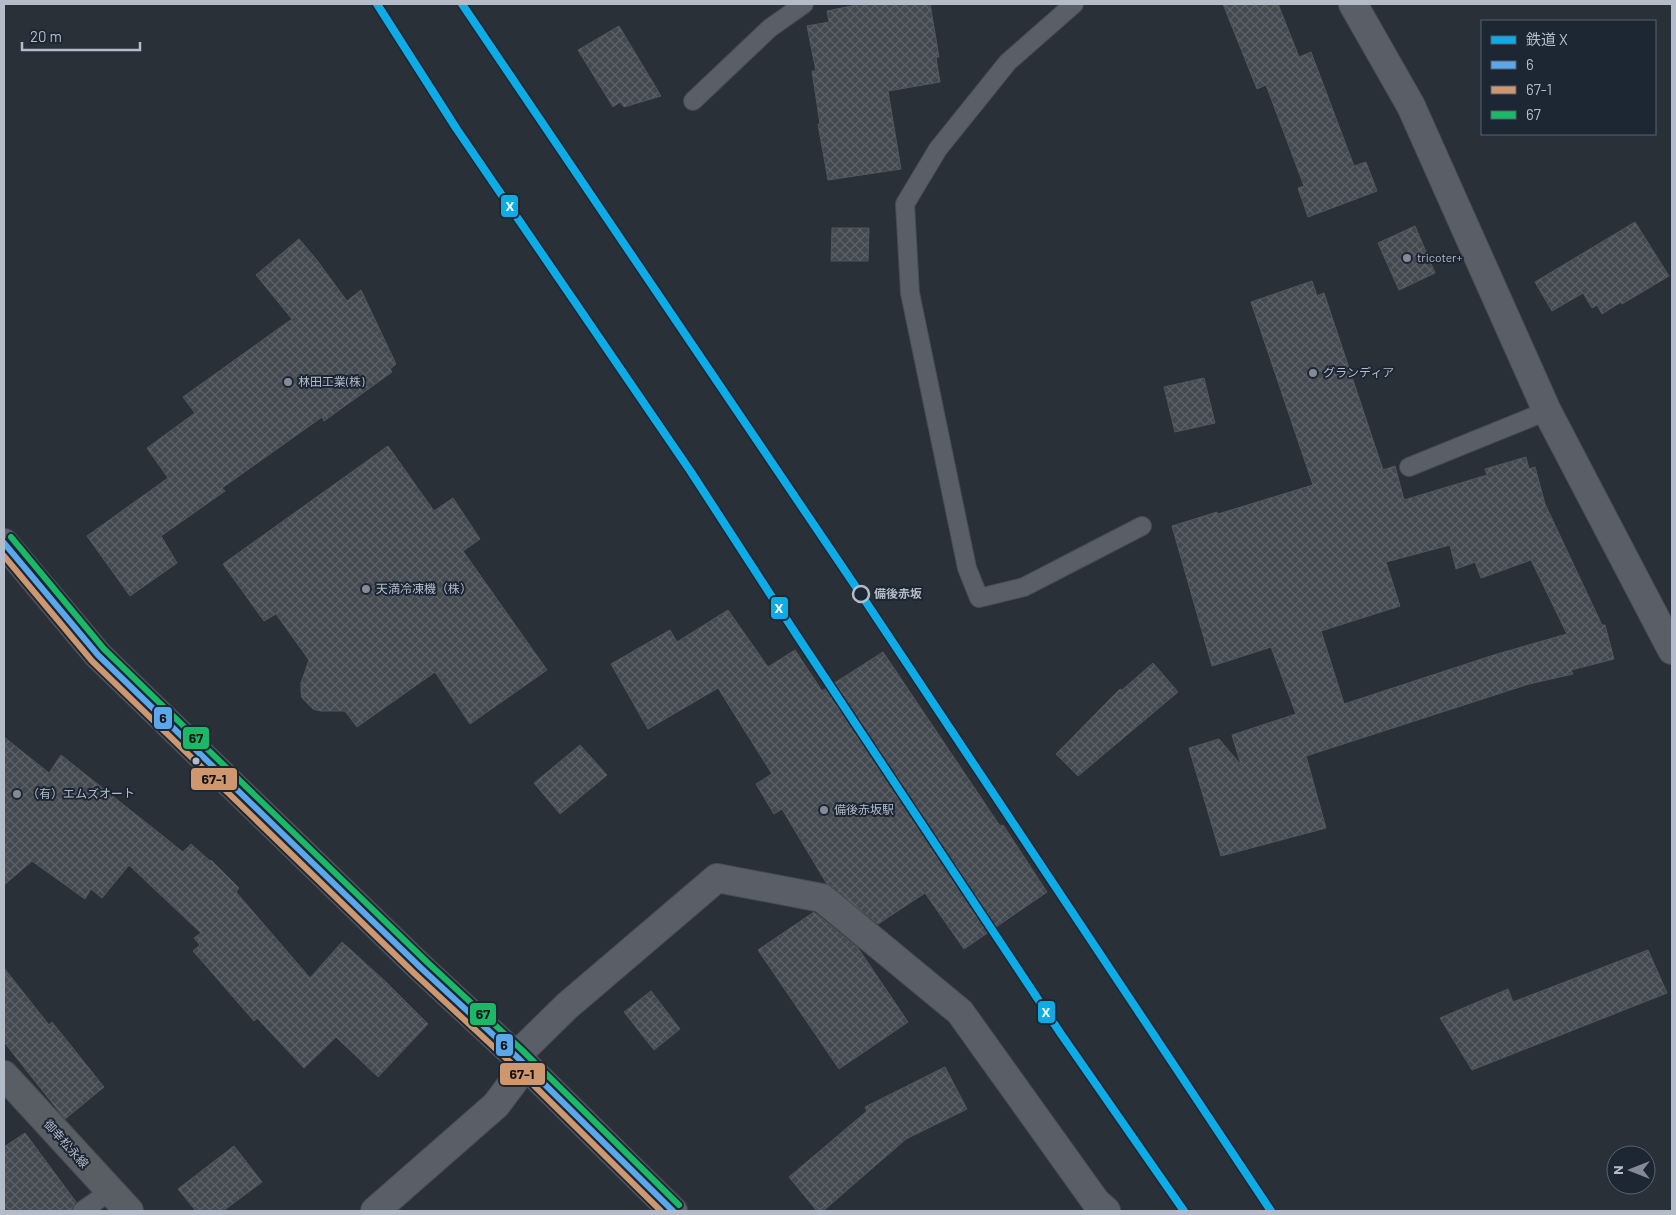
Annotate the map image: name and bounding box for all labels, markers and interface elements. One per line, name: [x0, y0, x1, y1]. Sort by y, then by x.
scale bar: [22, 20, 140, 52]
legend: [1481, 20, 1656, 135]
text: 20 m: [30, 27, 62, 45]
text: 鉄道 X: [1526, 30, 1568, 48]
text: 6: [1526, 55, 1534, 73]
text: 67-1: [1526, 80, 1552, 98]
text: 67: [1526, 105, 1541, 123]
line badge: X: [500, 194, 519, 218]
text: X: [506, 197, 515, 214]
place label: tricoter+: [1417, 250, 1462, 264]
marker: tricoter+: [1401, 252, 1413, 264]
place label: グランディア: [1323, 365, 1394, 379]
marker: グランディア: [1307, 367, 1319, 379]
place label: 林田工業(株): [298, 374, 365, 388]
marker: 林田工業(株): [282, 376, 294, 388]
place label: 天満冷凍機（株）: [376, 581, 472, 595]
marker: 天満冷凍機（株）: [360, 583, 372, 595]
marker: 備後赤坂: [852, 585, 870, 603]
place label: 備後赤坂: [874, 586, 922, 600]
line badge: X: [770, 596, 789, 620]
text: X: [775, 599, 784, 616]
line badge: 6: [153, 706, 173, 730]
text: 6: [159, 709, 167, 726]
line badge: 67: [182, 726, 210, 750]
text: 67: [189, 729, 203, 746]
unlabelled marker: [191, 756, 201, 766]
line badge: 67-1: [190, 767, 238, 791]
text: 67-1: [201, 770, 227, 787]
place label: （有）エムズオート: [27, 786, 135, 800]
marker: （有）エムズオート: [11, 788, 23, 800]
place label: 備後赤坂駅: [834, 802, 894, 816]
marker: 備後赤坂駅: [818, 804, 830, 816]
line badge: X: [1037, 1000, 1056, 1024]
line badge: 67: [469, 1002, 497, 1026]
text: X: [1042, 1003, 1051, 1020]
text: 67: [476, 1005, 490, 1022]
line badge: 6: [495, 1033, 514, 1057]
text: 6: [500, 1036, 508, 1053]
line badge: 67-1: [499, 1062, 546, 1086]
text: 67-1: [509, 1065, 535, 1082]
street label: 御幸松永線: [41, 1116, 92, 1170]
north arrow: [1606, 1145, 1656, 1195]
text: N: [1609, 1165, 1626, 1175]

